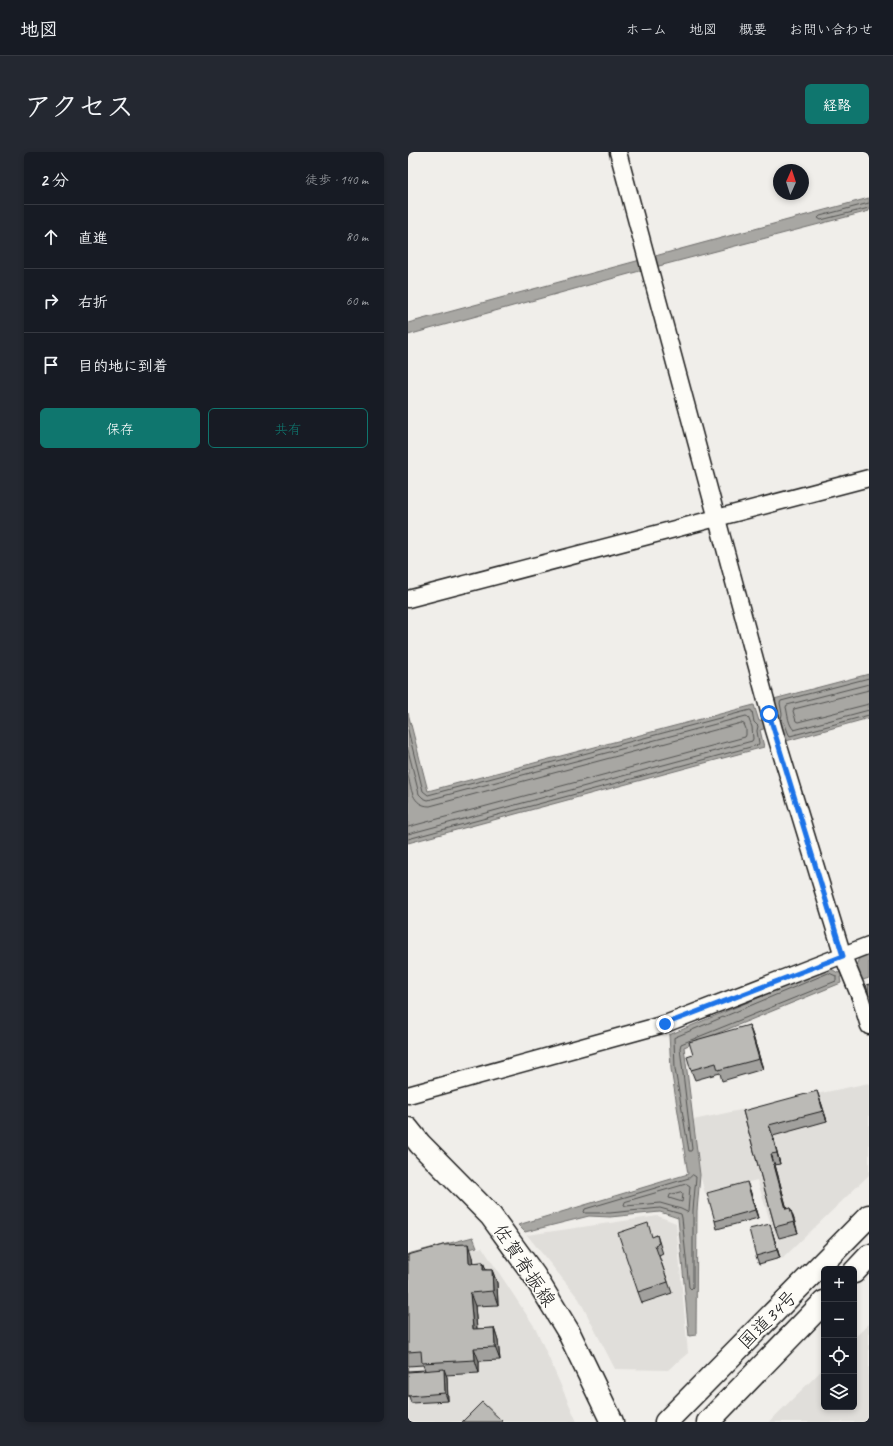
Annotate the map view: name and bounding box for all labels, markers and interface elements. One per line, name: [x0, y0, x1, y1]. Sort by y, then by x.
text: 地図: [20, 18, 58, 42]
text: ホーム: [626, 21, 667, 38]
text: 地図: [689, 21, 717, 38]
text: 概要: [739, 21, 767, 38]
text: お問い合わせ: [789, 21, 873, 38]
button: 経路: [805, 84, 869, 124]
text: アクセス: [24, 89, 134, 124]
north arrow: [773, 164, 809, 200]
text: 2 分: [40, 170, 69, 191]
text: 徒歩 · 140 m: [305, 172, 368, 188]
icon: ahead: [40, 226, 62, 248]
text: 直進: [78, 229, 108, 248]
text: 80 m: [346, 229, 368, 245]
icon: right: [40, 290, 62, 312]
text: 右折: [78, 293, 108, 312]
text: 60 m: [346, 293, 368, 309]
icon: arrive: [40, 354, 62, 376]
text: 目的地に到着: [78, 357, 168, 376]
button: 保存: [40, 408, 200, 448]
button: 共有: [208, 408, 368, 448]
route start: [760, 705, 778, 723]
route end: [656, 1015, 674, 1033]
street label: 佐賀脊振線: [488, 1219, 561, 1312]
map controls: [821, 1266, 857, 1410]
button: +: [821, 1266, 857, 1302]
street label: 国道34号: [733, 1285, 802, 1354]
button: −: [821, 1302, 857, 1338]
button: locate: [821, 1338, 857, 1374]
button: layers: [821, 1374, 857, 1410]

